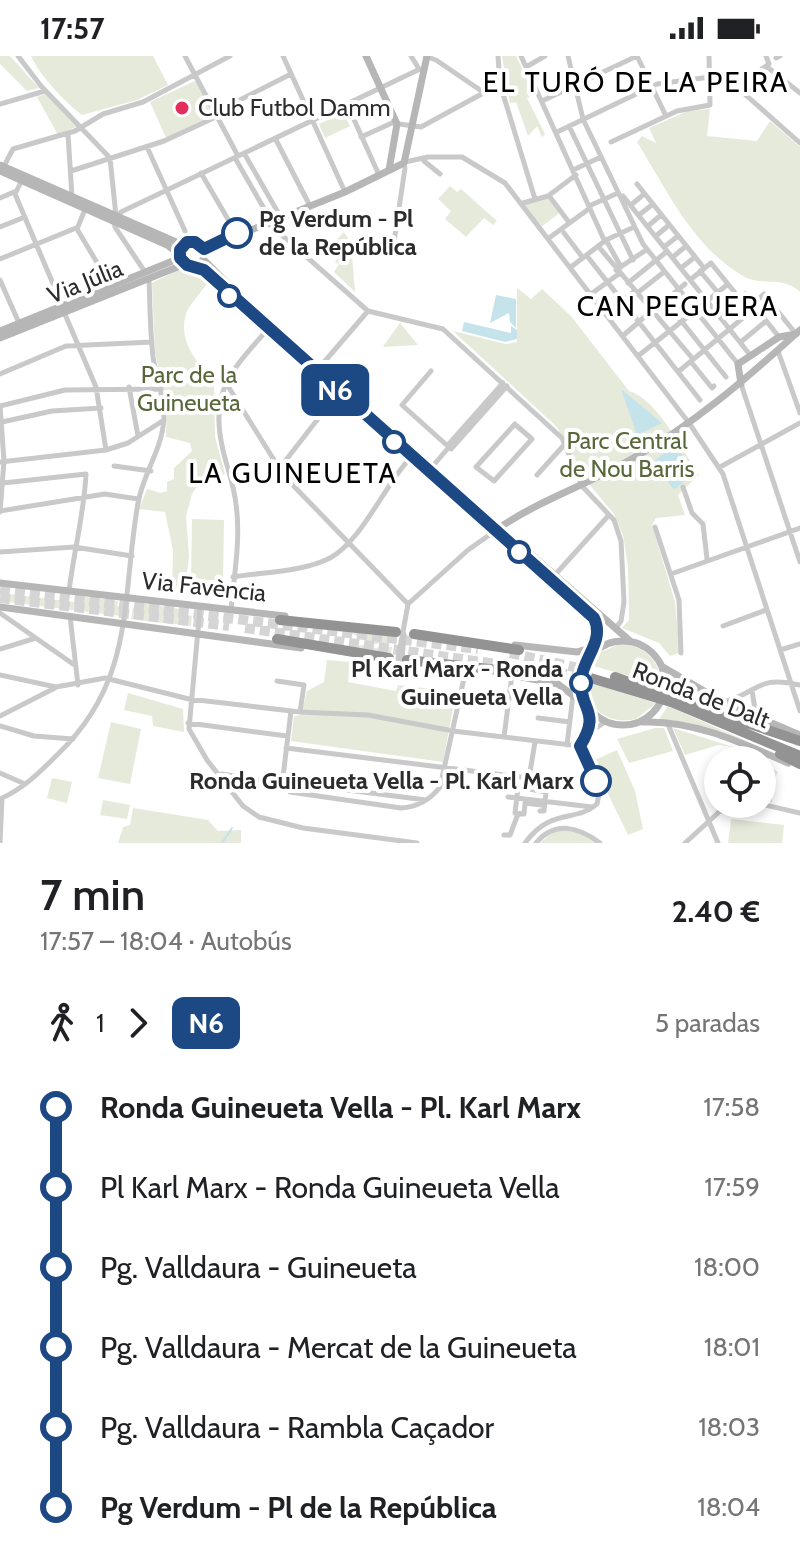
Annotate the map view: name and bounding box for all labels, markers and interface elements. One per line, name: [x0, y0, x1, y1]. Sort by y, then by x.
text: 17:57: [40, 10, 104, 47]
district label: EL TURÓ DE LA PEIRA: [483, 65, 789, 99]
place label: Club Futbol Damm: [198, 93, 390, 122]
marker: Club Futbol Damm: [173, 99, 191, 117]
place label: Pg Verdum - Pl de la República: [259, 204, 417, 261]
marker: Pg Verdum - Pl de la República: [222, 218, 252, 248]
street label: Via Júlia: [43, 253, 127, 310]
unlabelled marker: [218, 285, 240, 307]
district label: CAN PEGUERA: [577, 289, 779, 323]
park label: Parc de la Guineueta: [137, 360, 241, 417]
line badge: N6: [299, 364, 371, 416]
text: N6: [317, 373, 353, 407]
park label: Parc Central de Nou Barris: [560, 426, 694, 483]
unlabelled marker: [383, 431, 405, 453]
district label: LA GUINEUETA: [188, 456, 398, 490]
unlabelled marker: [508, 541, 530, 563]
street label: Via Favència: [140, 566, 268, 607]
place label: Pl Karl Marx - Ronda Guineueta Vella: [351, 654, 563, 711]
street label: Ronda de Dalt: [629, 655, 774, 734]
marker: Pl Karl Marx - Ronda Guineueta Vella: [570, 672, 592, 694]
map controls: [704, 746, 776, 818]
button: locate: [704, 746, 776, 818]
place label: Ronda Guineueta Vella - Pl. Karl Marx: [189, 766, 574, 795]
marker: Ronda Guineueta Vella - Pl. Karl Marx: [581, 766, 611, 796]
text: 7 min: [40, 868, 145, 921]
text: 2.40 €: [672, 893, 760, 930]
text: 17:57 – 18:04 · Autobús: [40, 925, 292, 957]
icon: walk: [40, 1001, 84, 1045]
icon: forward: [116, 1001, 160, 1045]
text: N6: [188, 1006, 224, 1040]
text: 1: [96, 1007, 104, 1039]
text: 5 paradas: [655, 1007, 760, 1039]
text: Ronda Guineueta Vella - Pl. Karl Marx: [100, 1089, 581, 1126]
text: 17:58: [703, 1091, 760, 1123]
text: Pl Karl Marx - Ronda Guineueta Vella: [100, 1169, 560, 1206]
text: 17:59: [704, 1171, 760, 1203]
text: Pg. Valldaura - Guineueta: [100, 1249, 417, 1286]
text: 18:00: [694, 1251, 760, 1283]
text: Pg. Valldaura - Mercat de la Guineueta: [100, 1329, 577, 1366]
text: 18:01: [704, 1331, 760, 1363]
text: Pg. Valldaura - Rambla Caçador: [100, 1409, 494, 1446]
text: 18:03: [698, 1411, 760, 1443]
text: Pg Verdum - Pl de la República: [100, 1489, 497, 1526]
text: 18:04: [697, 1491, 760, 1523]

